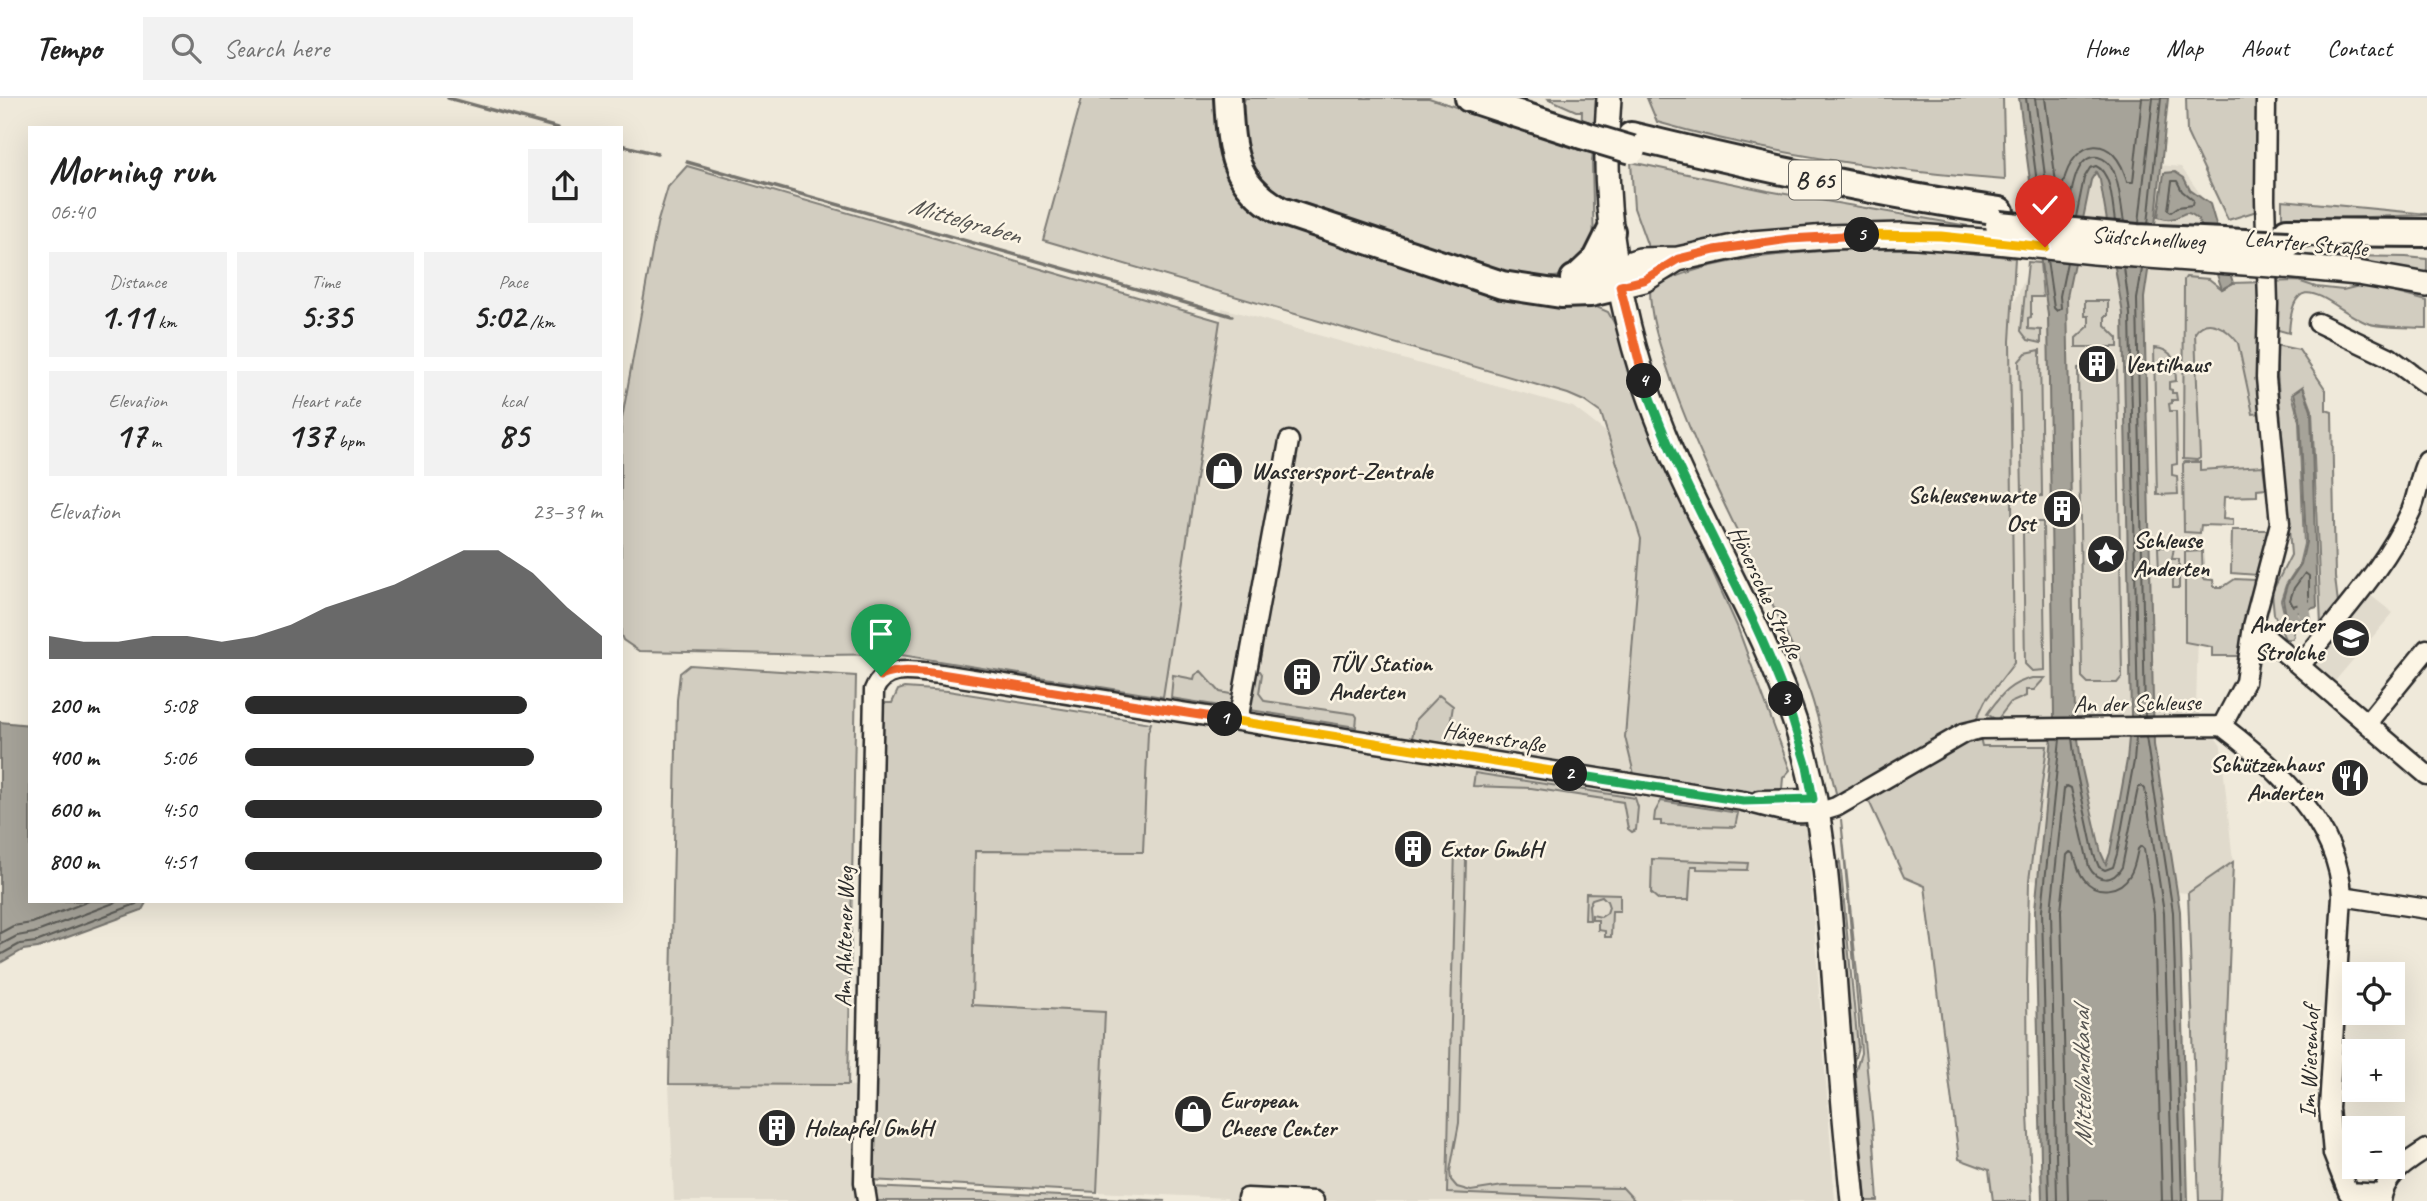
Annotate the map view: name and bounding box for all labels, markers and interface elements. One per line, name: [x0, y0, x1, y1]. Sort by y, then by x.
search box: [143, 17, 633, 80]
text: Tempo: [35, 27, 101, 69]
icon: search: [167, 29, 205, 67]
text: Search here: [223, 32, 329, 65]
text: Home: [2085, 33, 2128, 63]
text: Map: [2166, 33, 2203, 63]
text: About: [2241, 33, 2289, 63]
text: Contact: [2327, 33, 2392, 63]
text: Morning run: [49, 147, 215, 194]
button: share: [528, 149, 602, 223]
road number: B 65: [1789, 160, 1841, 200]
pin: [2015, 175, 2075, 247]
icon: check: [2026, 186, 2064, 224]
water label: Mittelgraben: [905, 188, 1027, 252]
text: 06:40: [49, 197, 95, 226]
pin: 5: [1844, 218, 1880, 252]
street label: Südschnellweg: [2090, 219, 2207, 256]
text: 5: [1857, 222, 1866, 246]
street label: Lehrter Straße: [2243, 223, 2371, 264]
text: Distance: [109, 270, 166, 294]
text: Time: [311, 270, 340, 294]
text: Pace: [499, 270, 528, 294]
text: 1.11: [99, 294, 153, 339]
text: 5:35: [299, 294, 352, 339]
text: 5:02: [472, 294, 525, 339]
text: km: [153, 310, 177, 334]
text: /km: [525, 310, 555, 334]
building icon: Ventilhaus: [2076, 343, 2118, 385]
place label: Ventilhaus: [2124, 349, 2212, 379]
pin: 4: [1626, 364, 1662, 398]
text: 4: [1639, 368, 1648, 392]
text: Elevation: [109, 389, 167, 413]
text: Heart rate: [291, 389, 360, 413]
text: kcal: [501, 389, 526, 413]
text: 17: [115, 413, 146, 458]
text: 137: [287, 413, 334, 458]
text: 85: [498, 413, 529, 458]
text: m: [146, 429, 161, 453]
text: bpm: [334, 429, 364, 453]
shop icon: Wassersport-Zentrale: [1203, 450, 1245, 492]
place label: Wassersport-Zentrale: [1251, 456, 1434, 486]
place label: Schleusenwarte Ost: [1907, 480, 2038, 538]
building icon: Schleusenwarte Ost: [2041, 488, 2083, 530]
text: Elevation: [49, 497, 120, 526]
text: 23–39 m: [532, 497, 602, 526]
street label: Höversche Straße: [1722, 521, 1811, 665]
place label: Schleuse Anderten: [2133, 525, 2210, 583]
place icon: Schleuse Anderten: [2085, 533, 2127, 575]
pin: [851, 604, 911, 676]
place label: Anderter Strolche: [2250, 609, 2326, 667]
icon: arrive: [862, 615, 900, 653]
school or university icon: Anderter Strolche: [2330, 617, 2372, 659]
place label: TÜV Station Anderten: [1329, 648, 1434, 706]
building icon: TÜV Station Anderten: [1281, 656, 1323, 698]
pin: 3: [1768, 682, 1803, 716]
text: 3: [1781, 686, 1790, 710]
street label: An der Schleuse: [2073, 687, 2203, 719]
text: 200 m: [49, 691, 99, 720]
text: 5:08: [161, 691, 197, 720]
pin: 1: [1208, 702, 1242, 736]
text: 1: [1220, 706, 1229, 730]
street label: Hägenstraße: [1441, 714, 1549, 760]
text: 400 m: [49, 743, 99, 772]
text: 5:06: [161, 743, 197, 772]
place label: Schützenhaus Anderten: [2210, 749, 2326, 807]
pin: 2: [1552, 756, 1588, 792]
restaurant icon: Schützenhaus Anderten: [2329, 757, 2371, 799]
text: 2: [1565, 761, 1574, 785]
text: 600 m: [49, 795, 99, 824]
text: 4:50: [161, 795, 197, 824]
building icon: Extor GmbH: [1392, 828, 1434, 870]
place label: Extor GmbH: [1440, 834, 1547, 864]
text: 800 m: [49, 847, 99, 876]
text: 4:51: [161, 847, 197, 876]
street label: Am Ahltener Weg: [828, 865, 860, 1008]
map controls: [2342, 962, 2405, 1179]
button: locate: [2342, 962, 2405, 1025]
water label: Mittellandkanal: [2064, 999, 2100, 1146]
street label: Im Wiesenhof: [2292, 1000, 2326, 1119]
button: +: [2342, 1039, 2405, 1102]
place label: European Cheese Center: [1220, 1085, 1338, 1143]
shop icon: European Cheese Center: [1172, 1093, 1214, 1135]
building icon: Holzapfel GmbH: [756, 1107, 798, 1149]
place label: Holzapfel GmbH: [804, 1113, 937, 1143]
button: −: [2342, 1116, 2405, 1179]

